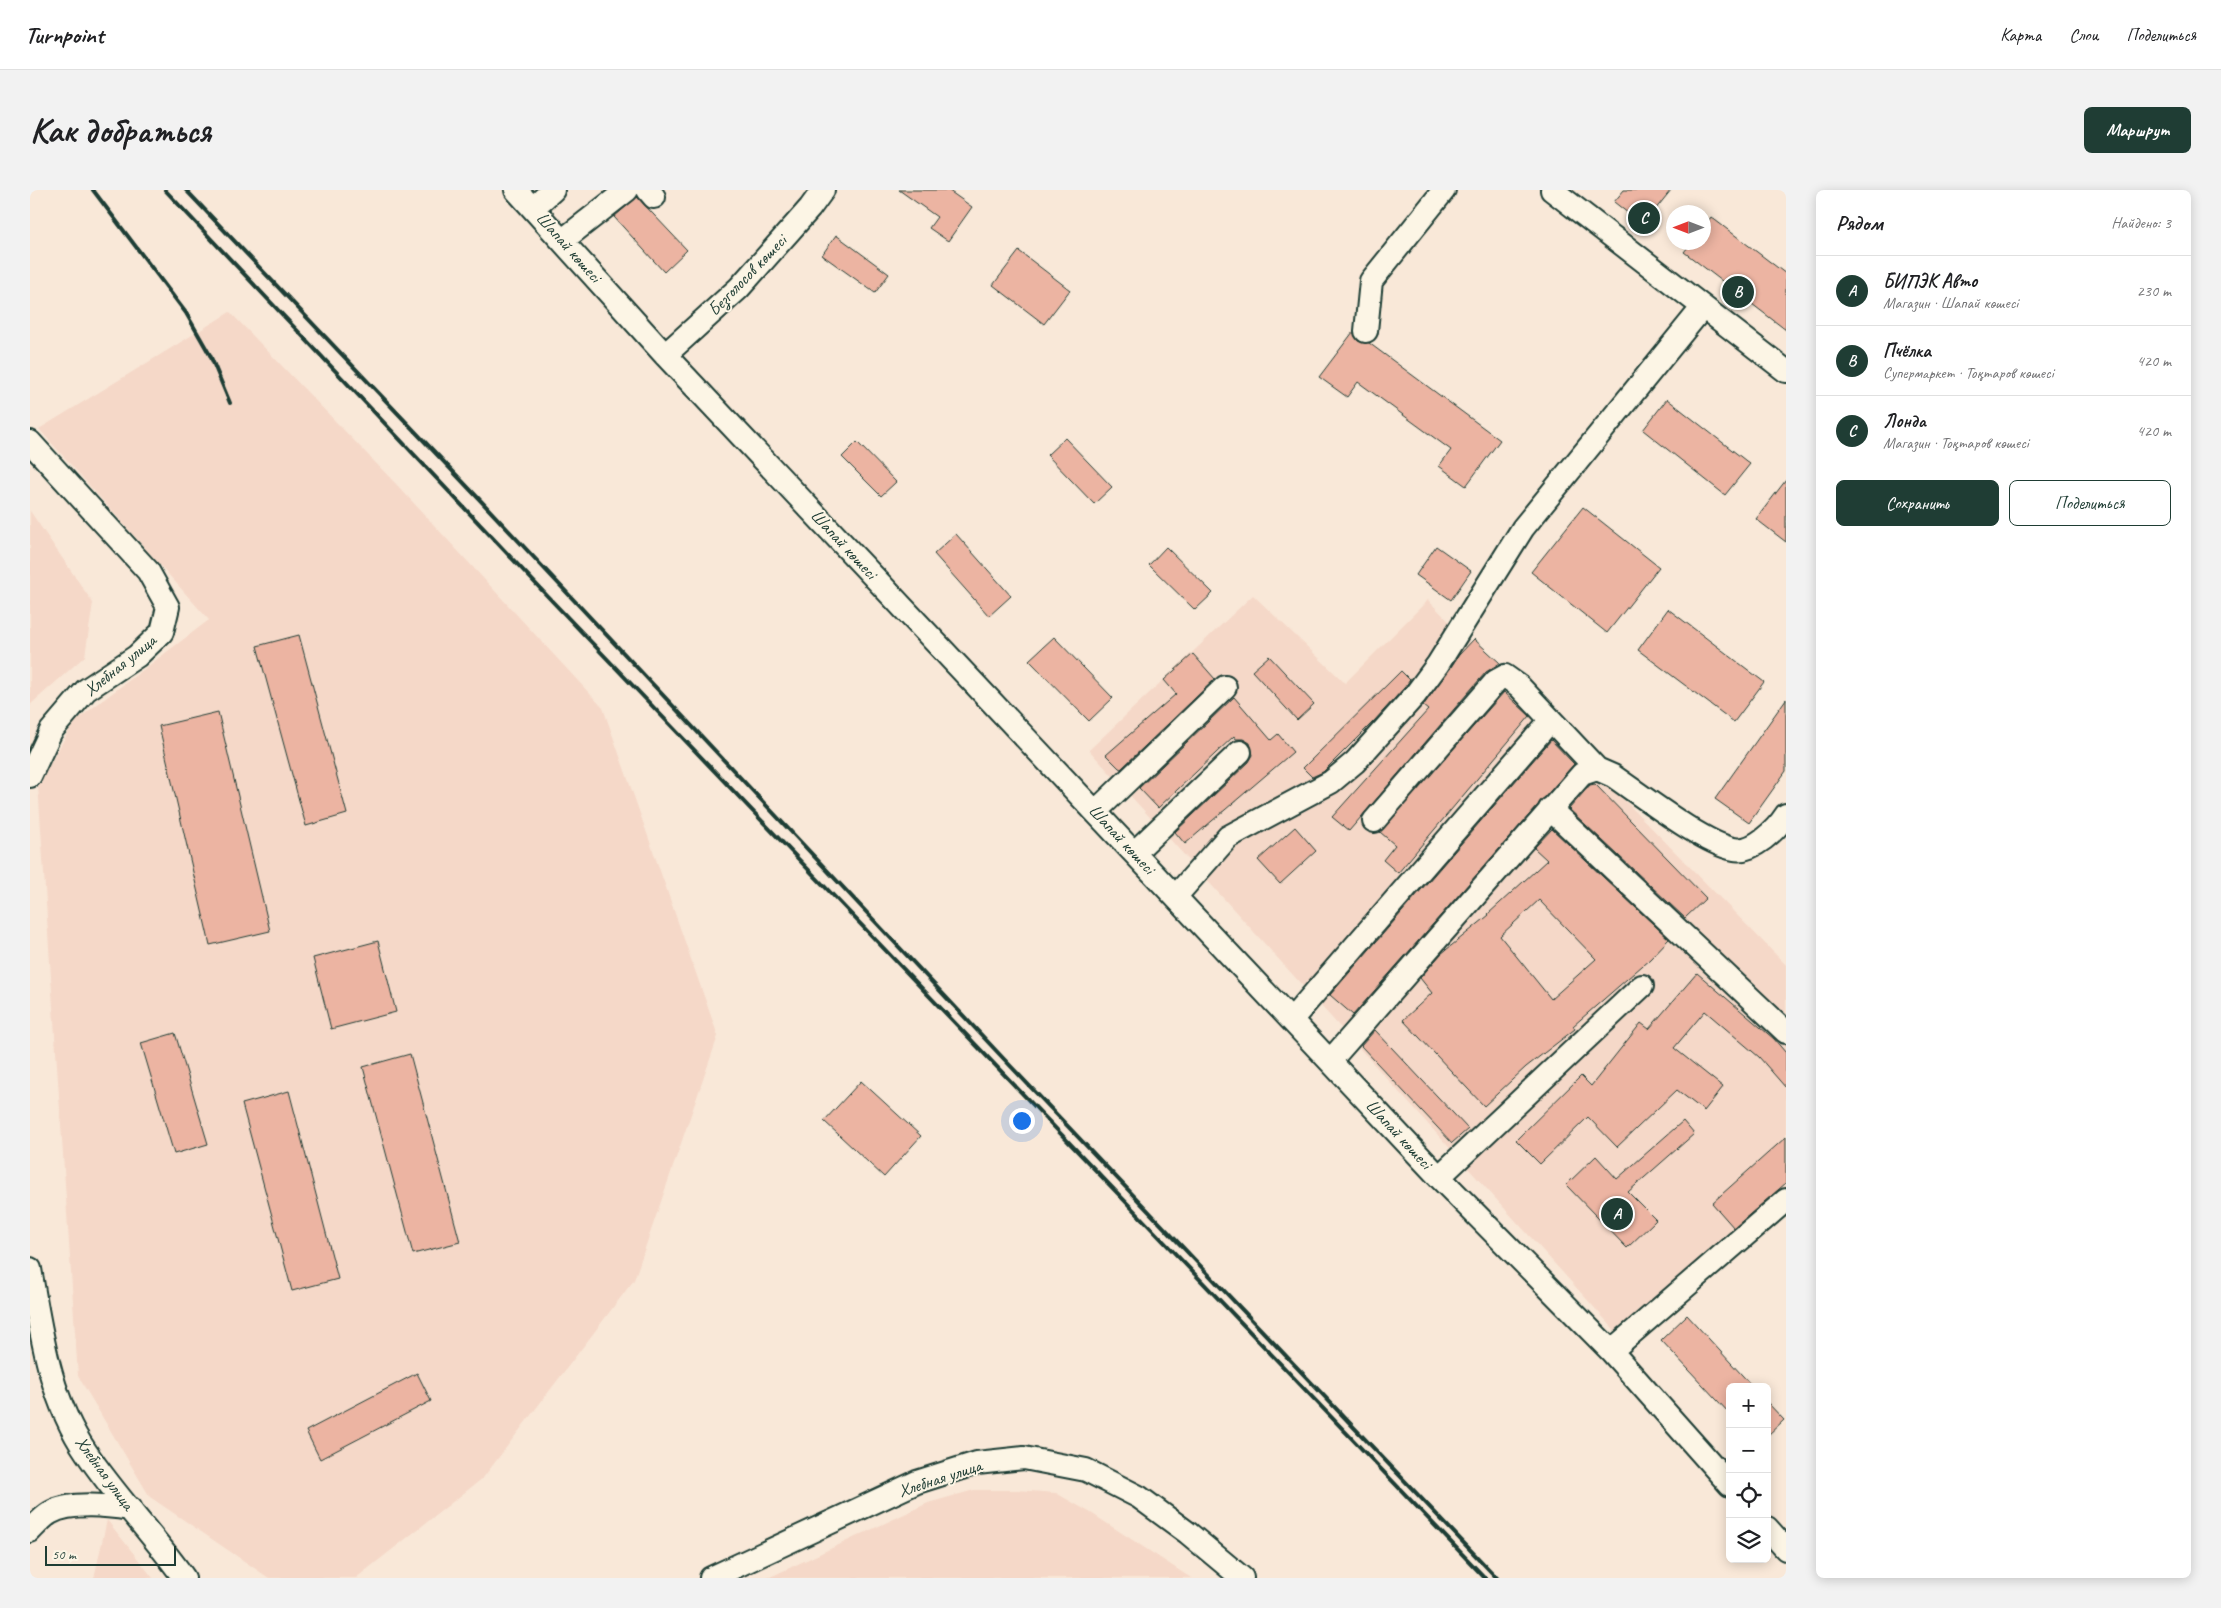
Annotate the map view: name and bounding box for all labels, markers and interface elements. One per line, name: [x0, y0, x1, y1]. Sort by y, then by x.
text: Turnpoint: [25, 20, 104, 50]
text: Карта: [2000, 24, 2041, 46]
text: Слои: [2069, 24, 2098, 46]
text: Поделиться: [2126, 24, 2196, 46]
button: Маршрут: [2084, 107, 2191, 153]
text: Как добраться: [30, 108, 211, 153]
pin: C: [1628, 199, 1660, 237]
north arrow: [1666, 205, 1711, 250]
street label: Шапай көшесі: [531, 207, 608, 289]
text: Рядом: [1836, 210, 1883, 236]
text: Найдено: 3: [2111, 213, 2171, 233]
street label: Безголосов көшесі: [703, 228, 794, 321]
text: БИПЭК Авто: [1883, 269, 1977, 293]
pin: B: [1722, 273, 1754, 311]
text: A: [1848, 281, 1856, 301]
text: 230 m: [2137, 281, 2171, 301]
text: Магазин · Шапай көшесі: [1883, 293, 2018, 313]
text: Пчёлка: [1883, 339, 1931, 363]
text: B: [1848, 351, 1856, 371]
text: 420 m: [2137, 351, 2171, 371]
text: Супермаркет · Тоқтаров көшесі: [1883, 363, 2054, 383]
text: Лонда: [1883, 409, 1926, 433]
text: C: [1848, 421, 1856, 441]
text: 420 m: [2137, 421, 2171, 441]
text: Магазин · Тоқтаров көшесі: [1883, 433, 2029, 453]
button: Сохранить: [1836, 480, 1999, 526]
button: Поделиться: [2009, 480, 2171, 526]
street label: Шапай көшесі: [806, 504, 884, 585]
street label: Хлебная улица: [80, 628, 162, 701]
street label: Шапай көшесі: [1084, 799, 1162, 880]
street label: Шапай көшесі: [1361, 1094, 1439, 1175]
your location: [1009, 1108, 1035, 1134]
pin: A: [1601, 1195, 1633, 1233]
map controls: [1726, 1383, 1771, 1563]
button: +: [1726, 1383, 1771, 1428]
button: −: [1726, 1428, 1771, 1473]
street label: Хлебная улица: [71, 1432, 140, 1516]
street label: Хлебная улица: [896, 1454, 986, 1502]
button: locate: [1726, 1473, 1771, 1518]
button: layers: [1726, 1518, 1771, 1563]
scale bar: [45, 1543, 176, 1566]
text: 50 m: [52, 1546, 76, 1563]

